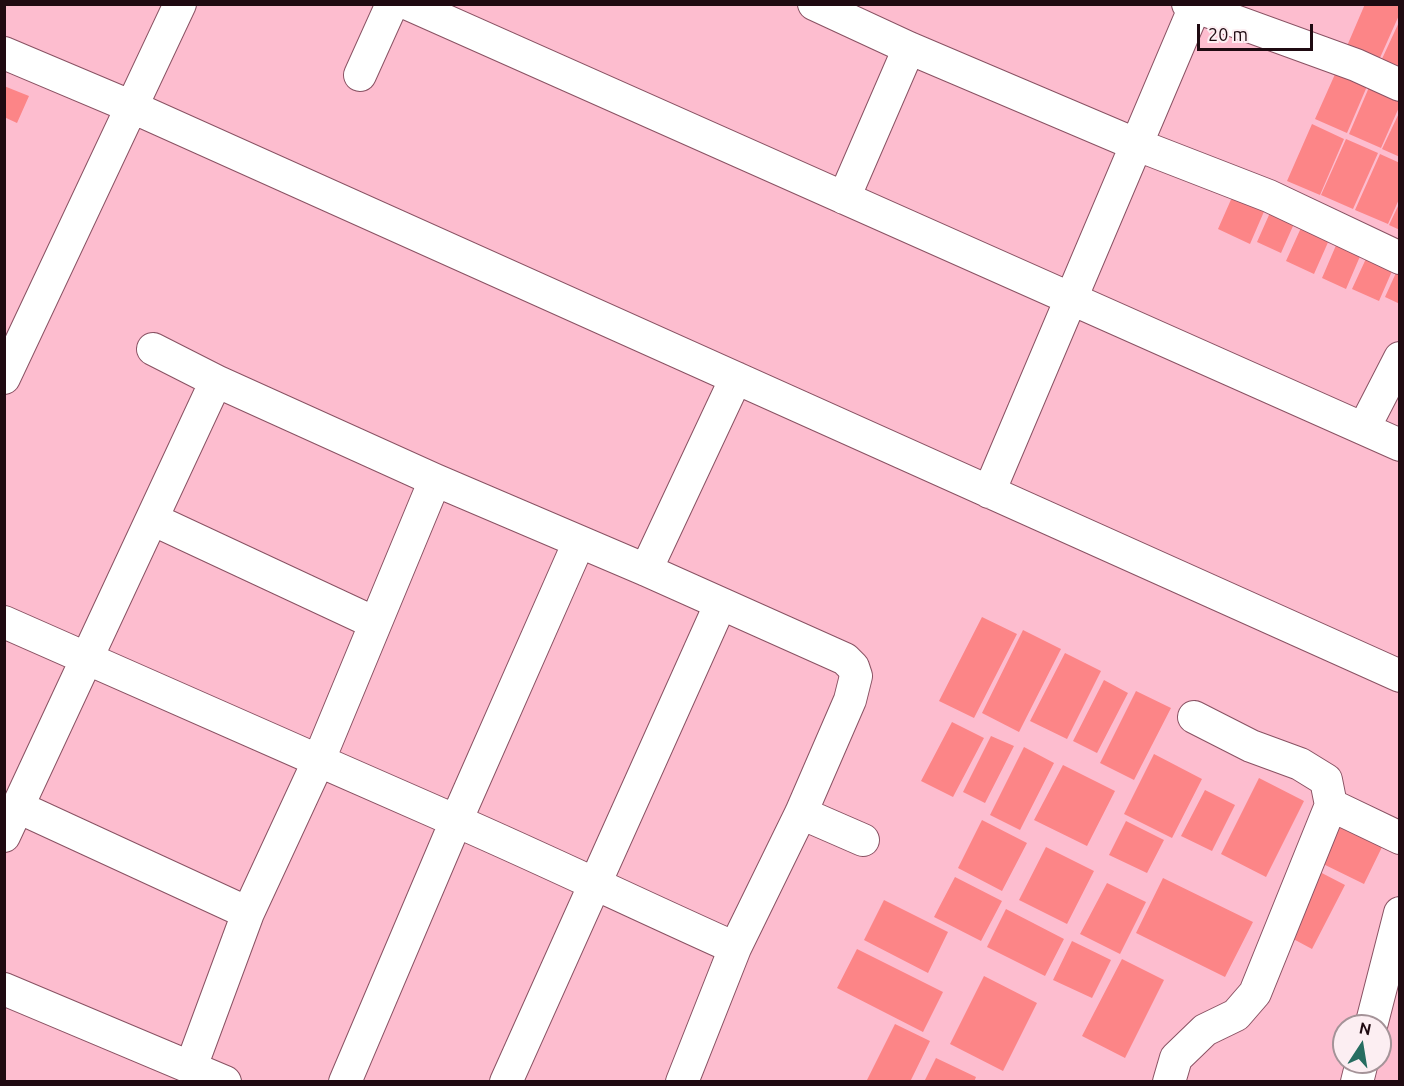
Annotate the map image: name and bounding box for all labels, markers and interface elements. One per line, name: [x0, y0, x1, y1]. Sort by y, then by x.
scale bar: [1200, 12, 1316, 50]
text: 20 m: [1208, 24, 1248, 44]
north arrow: [1332, 1014, 1392, 1074]
text: N: [1358, 1018, 1373, 1038]

